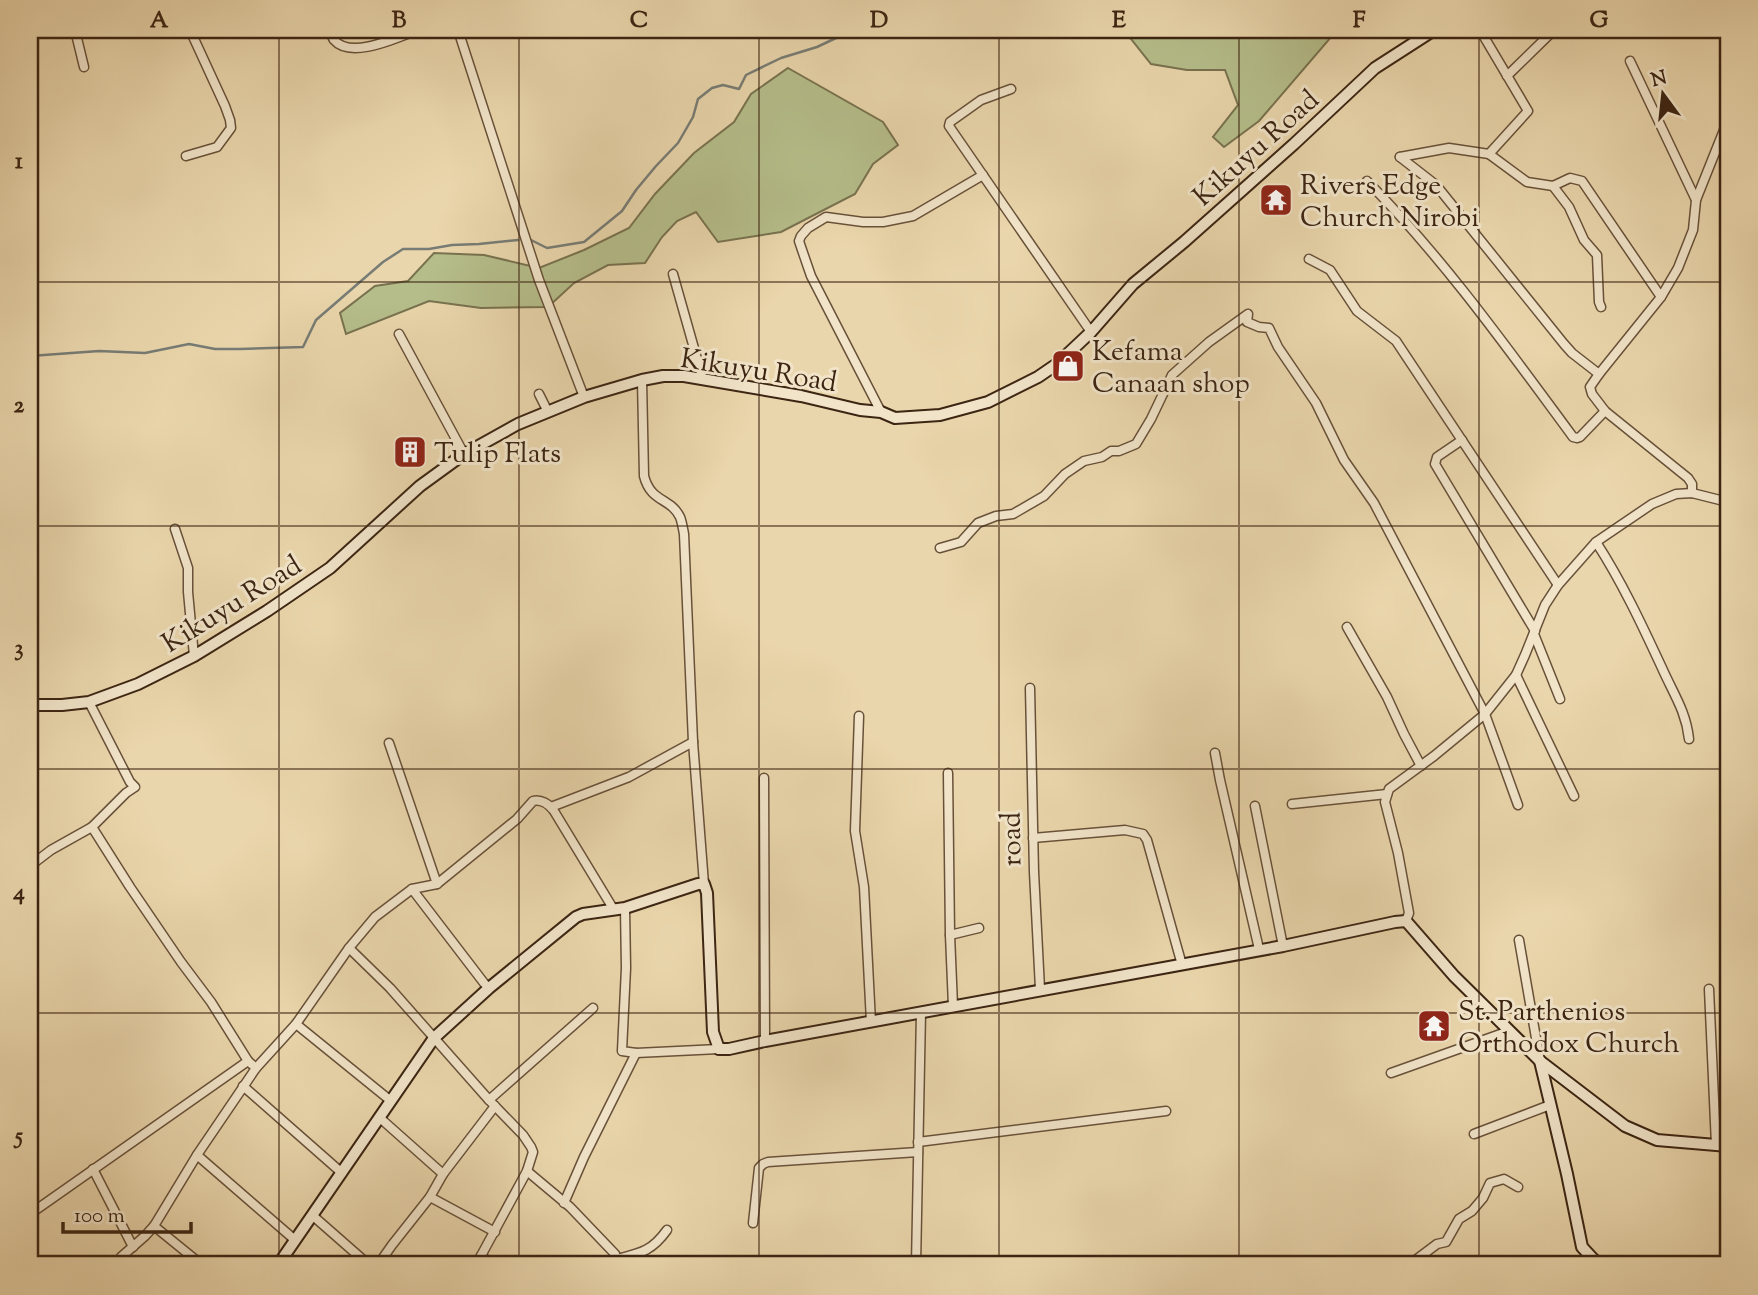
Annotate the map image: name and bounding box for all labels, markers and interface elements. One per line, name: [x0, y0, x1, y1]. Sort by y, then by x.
text: A: [150, 5, 169, 38]
text: B: [392, 5, 407, 38]
text: C: [630, 5, 648, 38]
text: D: [870, 5, 888, 38]
text: E: [1112, 5, 1126, 38]
text: F: [1353, 5, 1366, 38]
text: G: [1590, 5, 1609, 38]
north arrow: [1628, 60, 1698, 130]
text: N: [1648, 65, 1670, 95]
street label: Kikuyu Road: [1185, 81, 1329, 217]
text: 1: [15, 146, 23, 179]
place label: Rivers Edge Church Nirobi: [1300, 167, 1479, 239]
temple icon: Rivers Edge Church Nirobi: [1257, 181, 1295, 219]
place label: Kefama Canaan shop: [1092, 333, 1250, 405]
street label: Kikuyu Road: [677, 340, 840, 404]
shop icon: Kefama Canaan shop: [1049, 347, 1087, 385]
text: 2: [14, 390, 25, 423]
building icon: Tulip Flats: [391, 433, 429, 471]
place label: Tulip Flats: [434, 435, 561, 475]
street label: Kikuyu Road: [155, 547, 310, 664]
text: 3: [14, 633, 24, 666]
street label: road: [993, 811, 1033, 866]
text: 4: [12, 877, 25, 910]
place label: St. Parthenios Orthodox Church: [1458, 993, 1680, 1065]
temple icon: St. Parthenios Orthodox Church: [1415, 1007, 1453, 1045]
text: 5: [13, 1121, 23, 1154]
scale bar: [63, 1190, 191, 1234]
text: 100 m: [74, 1202, 125, 1232]

